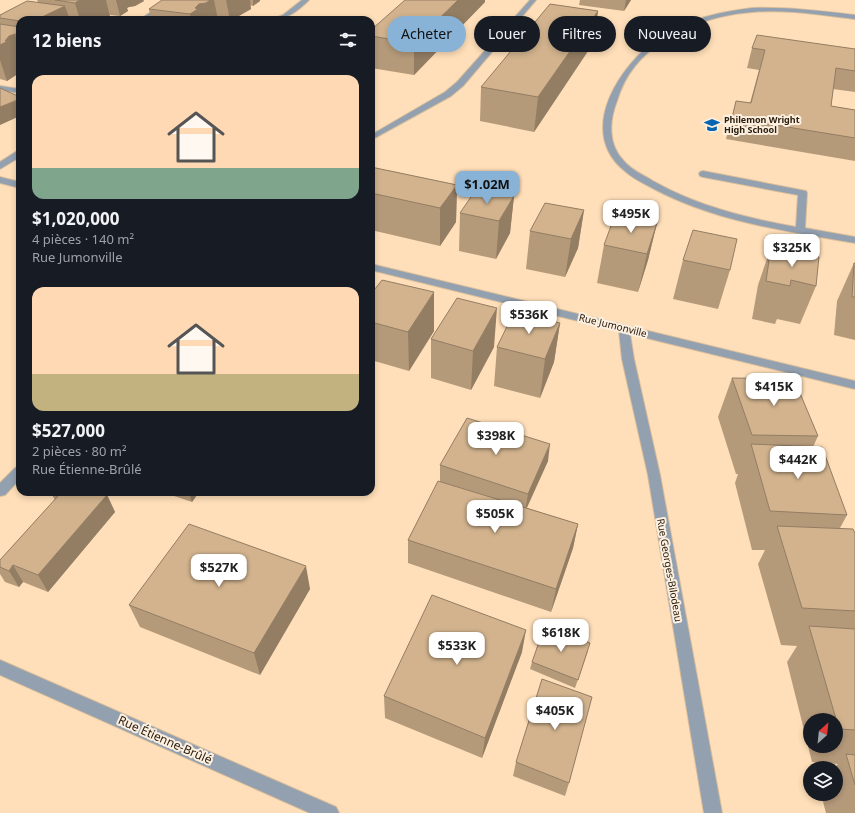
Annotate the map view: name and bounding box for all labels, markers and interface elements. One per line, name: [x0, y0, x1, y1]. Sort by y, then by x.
chip: Acheter: [387, 16, 466, 52]
chip: Louer: [474, 16, 540, 52]
chip: Filtres: [548, 16, 616, 52]
chip: Nouveau: [624, 16, 711, 52]
text: 12 biens: [32, 29, 101, 52]
icon: filters: [337, 29, 359, 51]
icon: home: [160, 101, 232, 173]
place label: Philemon Wright High School: [724, 113, 800, 136]
school or university icon: Philemon Wright High School: [703, 116, 721, 134]
pin: $1.02M: [454, 171, 520, 205]
text: $1.02M: [464, 175, 510, 193]
pin: $495K: [603, 200, 659, 234]
text: $495K: [612, 204, 650, 222]
text: $1,020,000: [32, 207, 119, 230]
text: 4 pièces · 140 m²: [32, 230, 134, 248]
pin: $325K: [764, 234, 820, 268]
text: $325K: [773, 238, 811, 256]
text: Rue Jumonville: [32, 248, 122, 266]
pin: $536K: [501, 301, 557, 335]
text: $536K: [510, 305, 548, 323]
street label: Rue Jumonville: [578, 310, 649, 340]
icon: home: [160, 313, 232, 385]
pin: $415K: [746, 373, 802, 407]
text: $415K: [755, 377, 793, 395]
text: $527,000: [32, 419, 105, 442]
pin: $398K: [468, 422, 524, 456]
text: $398K: [477, 426, 515, 444]
text: 2 pièces · 80 m²: [32, 442, 127, 460]
pin: $442K: [770, 446, 826, 480]
text: $442K: [779, 450, 817, 468]
text: Rue Étienne-Brûlé: [32, 460, 142, 478]
pin: $505K: [467, 500, 523, 534]
text: $505K: [476, 504, 514, 522]
street label: Rue Georges-Bilodeau: [654, 517, 686, 623]
pin: $527K: [191, 554, 247, 588]
text: $527K: [200, 558, 238, 576]
pin: $618K: [533, 619, 589, 653]
text: $618K: [542, 623, 580, 641]
pin: $533K: [429, 632, 485, 666]
text: $533K: [438, 636, 476, 654]
pin: $405K: [527, 697, 583, 731]
text: $405K: [536, 701, 574, 719]
street label: Rue Étienne-Brûlé: [116, 711, 215, 768]
north arrow: [803, 713, 843, 753]
map controls: [803, 713, 843, 801]
button: layers: [803, 761, 843, 801]

